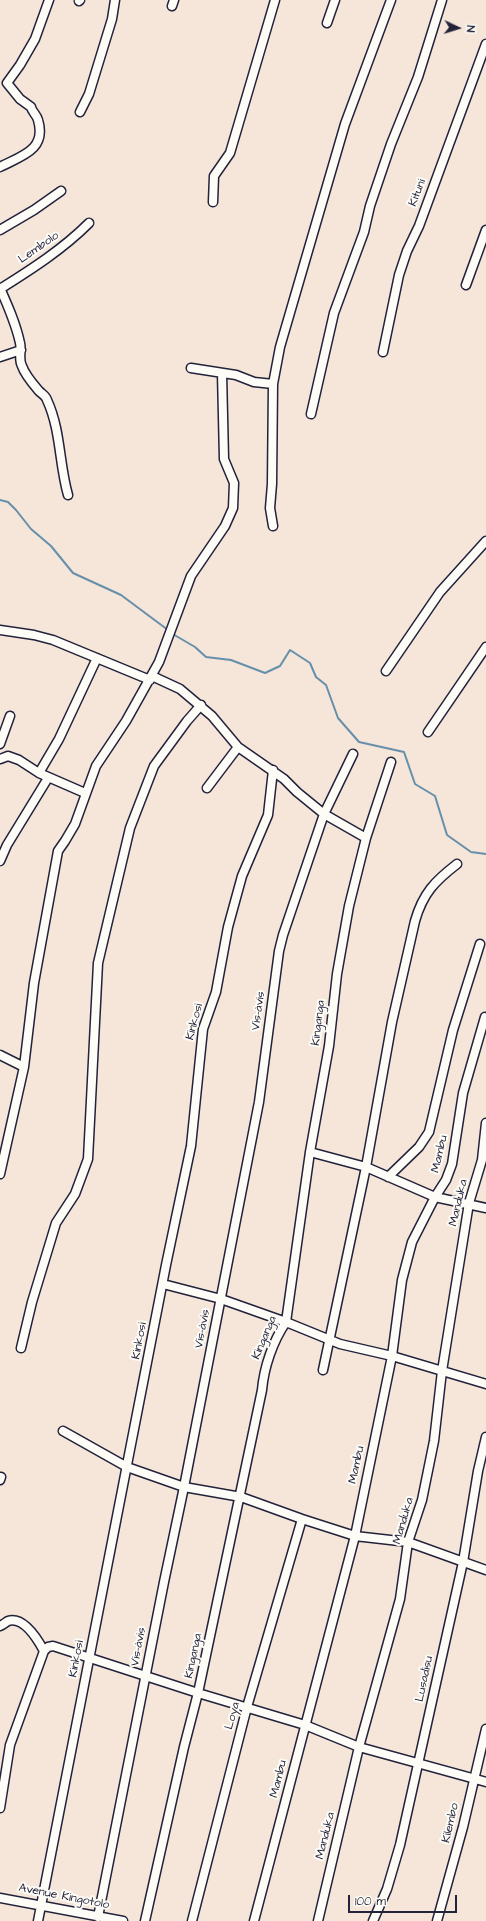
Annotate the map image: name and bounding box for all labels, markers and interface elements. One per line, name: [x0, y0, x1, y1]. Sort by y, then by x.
north arrow: [438, 8, 478, 48]
text: N: [463, 25, 478, 33]
street label: Kituni: [406, 177, 430, 209]
street label: Lembolo: [16, 229, 62, 267]
street label: Vis-àvis: [249, 991, 269, 1031]
street label: Kinganga: [309, 999, 329, 1047]
street label: Kinkosi: [183, 1002, 207, 1042]
street label: Mambu: [429, 1134, 451, 1174]
street label: Manduka: [447, 1178, 471, 1228]
street label: Vis-àvis: [192, 1308, 214, 1350]
street label: Kinganga: [249, 1314, 281, 1362]
street label: Kinkosi: [129, 1321, 151, 1361]
street label: Mambu: [346, 1445, 368, 1485]
street label: Manduka: [390, 1496, 418, 1546]
street label: Vis-àvis: [128, 1626, 150, 1668]
street label: Kinganga: [182, 1632, 206, 1680]
street label: Kinkosi: [66, 1639, 88, 1679]
street label: Lusadisu: [413, 1655, 437, 1703]
street label: Loya: [222, 1701, 244, 1731]
street label: Mambu: [267, 1759, 291, 1799]
street label: Kilembo: [439, 1802, 463, 1844]
street label: Manduka: [313, 1811, 339, 1861]
street label: Avenue Kingotolo: [17, 1881, 111, 1913]
scale bar: [350, 1887, 459, 1913]
text: 100 m: [355, 1893, 386, 1910]

